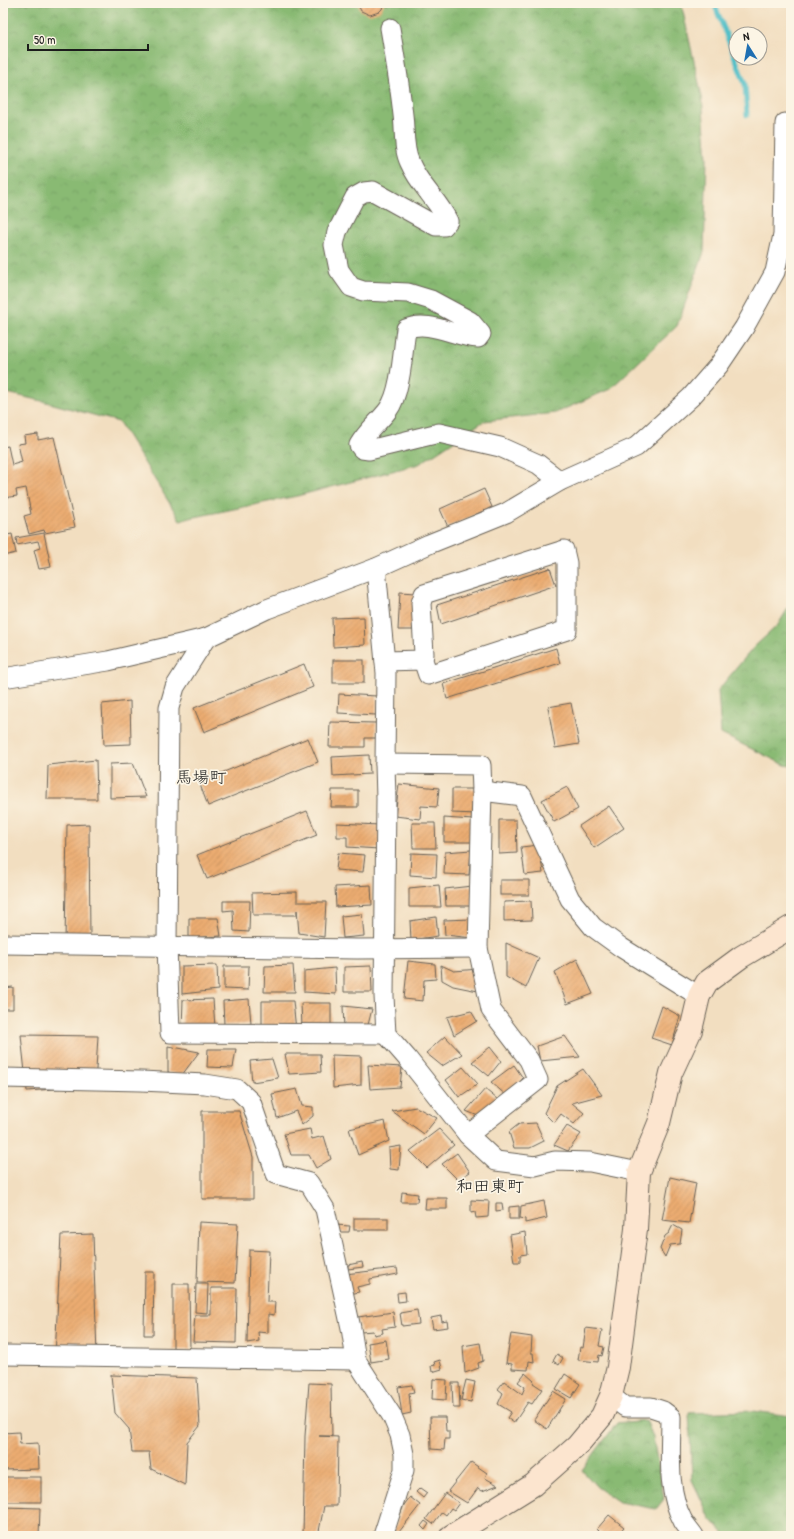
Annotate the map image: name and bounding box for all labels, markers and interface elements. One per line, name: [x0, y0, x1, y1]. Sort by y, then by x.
scale bar: [28, 26, 148, 52]
north arrow: [728, 26, 768, 66]
text: N: [742, 29, 750, 44]
text: 50 m: [34, 31, 55, 48]
district label: 馬場町: [176, 765, 227, 788]
district label: 和田東町: [456, 1174, 524, 1197]

